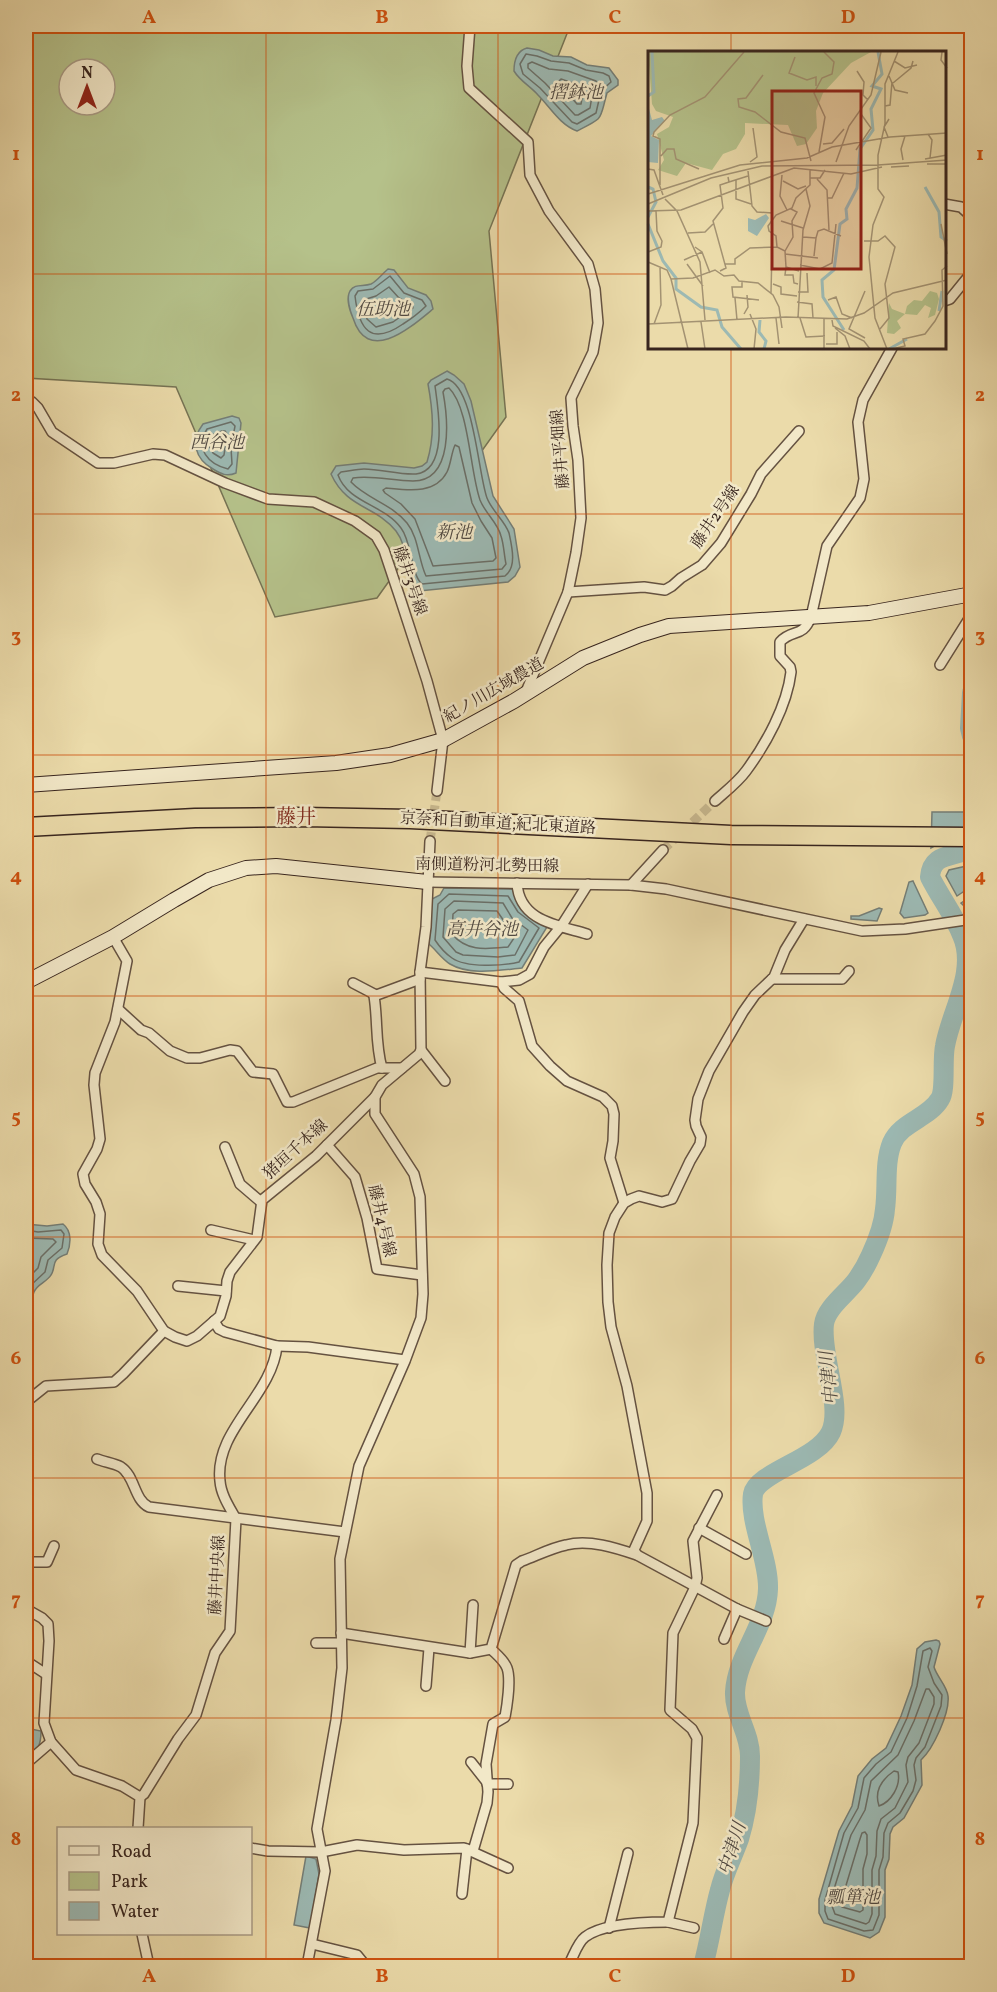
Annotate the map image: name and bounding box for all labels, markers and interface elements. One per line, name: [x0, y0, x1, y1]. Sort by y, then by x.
text: A: [142, 4, 156, 32]
text: B: [375, 4, 389, 32]
text: C: [609, 4, 622, 32]
text: D: [841, 4, 855, 32]
inset map: [648, 51, 946, 350]
north arrow: [57, 57, 117, 117]
text: N: [81, 63, 93, 85]
water label: 摺鉢池: [549, 81, 605, 106]
text: 1: [12, 141, 20, 169]
text: 1: [976, 141, 984, 169]
water label: 伍助池: [356, 298, 412, 323]
text: 2: [11, 382, 21, 410]
text: 2: [975, 382, 985, 410]
street label: 藤井平畑線: [547, 408, 575, 490]
water label: 西谷池: [190, 431, 246, 456]
street label: 藤井2号線: [687, 481, 745, 553]
water label: 新池: [436, 521, 474, 546]
street label: 藤井3号線: [387, 543, 431, 619]
text: 3: [11, 623, 21, 651]
text: 3: [975, 623, 985, 651]
street label: 紀ノ川広域農道: [440, 653, 548, 729]
district label: 藤井: [276, 804, 316, 832]
street label: 京奈和自動車道;紀北東道路: [399, 808, 597, 840]
street label: 南側道粉河北勢田線: [415, 854, 559, 878]
text: 4: [10, 863, 22, 891]
text: 4: [974, 863, 986, 891]
water label: 高井谷池: [446, 918, 520, 943]
text: 5: [11, 1104, 21, 1132]
text: 5: [975, 1104, 985, 1132]
street label: 猪垣千本線: [259, 1115, 333, 1185]
street label: 藤井4号線: [362, 1183, 400, 1259]
text: 6: [11, 1345, 22, 1373]
text: 6: [975, 1345, 986, 1373]
water label: 中津川: [815, 1348, 845, 1406]
street label: 藤井中央線: [205, 1534, 231, 1616]
text: 7: [11, 1586, 21, 1614]
text: 7: [975, 1586, 985, 1614]
water label: 中津川: [713, 1818, 754, 1879]
text: 8: [11, 1826, 21, 1854]
text: 8: [975, 1826, 985, 1854]
legend: [57, 1827, 252, 1935]
text: Road: [111, 1840, 152, 1865]
text: Park: [111, 1870, 148, 1895]
water label: 瓢箪池: [826, 1886, 882, 1911]
text: Water: [111, 1900, 159, 1925]
text: A: [142, 1963, 156, 1991]
text: B: [375, 1963, 389, 1991]
text: C: [609, 1963, 622, 1991]
text: D: [841, 1963, 855, 1991]

